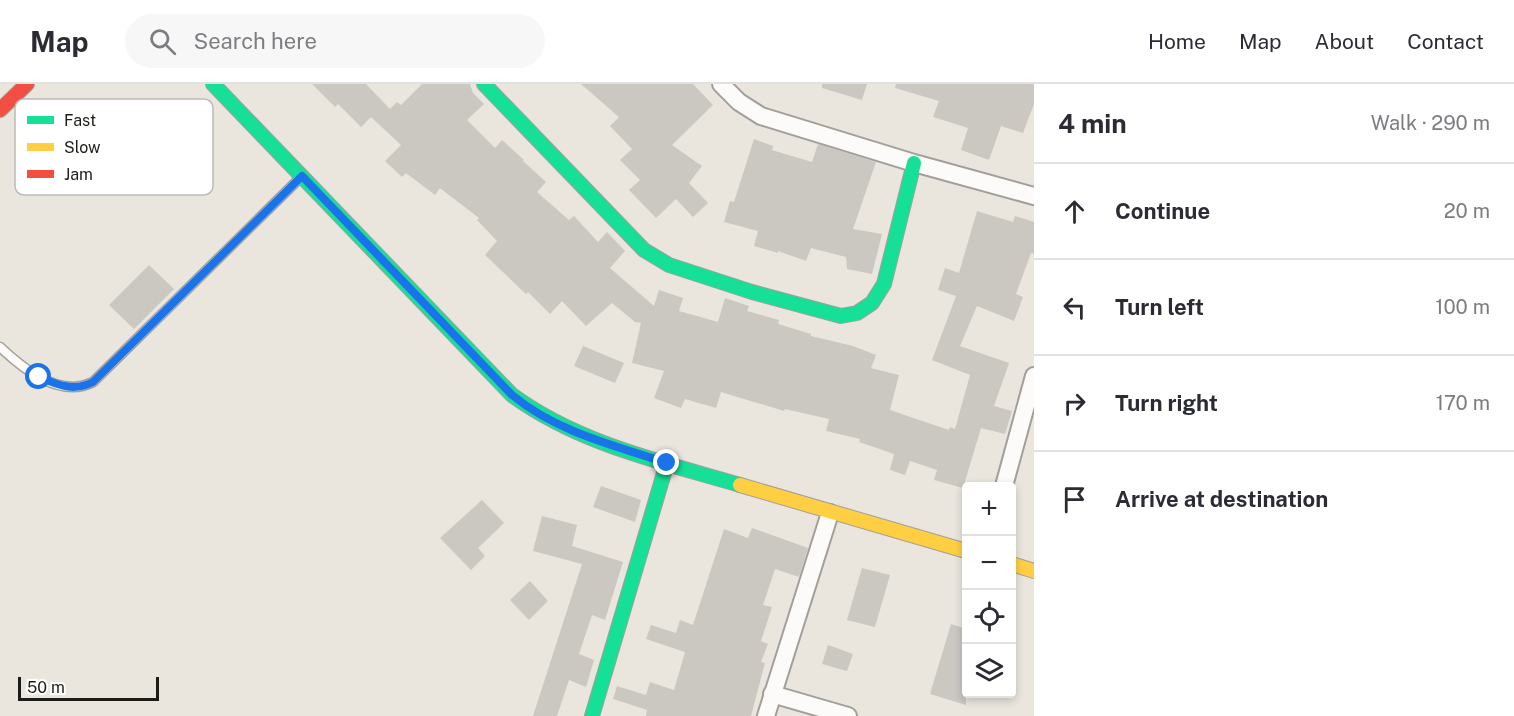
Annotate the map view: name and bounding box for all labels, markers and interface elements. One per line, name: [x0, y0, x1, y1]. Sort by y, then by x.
search box: [125, 14, 545, 68]
text: Map: [30, 25, 89, 58]
icon: search: [146, 25, 179, 58]
text: Search here: [194, 28, 317, 54]
text: Home: [1148, 29, 1206, 54]
text: Map: [1239, 29, 1282, 54]
text: About: [1315, 29, 1374, 54]
text: Contact: [1407, 29, 1484, 54]
legend: [15, 99, 213, 195]
text: 4 min: [1058, 108, 1127, 139]
text: Fast: [64, 111, 96, 130]
text: Walk · 290 m: [1371, 111, 1490, 135]
text: Slow: [64, 138, 101, 157]
text: Jam: [64, 165, 93, 184]
icon: ahead: [1058, 195, 1091, 228]
text: Continue: [1115, 198, 1210, 224]
text: 20 m: [1444, 199, 1490, 223]
icon: left: [1058, 291, 1091, 324]
text: Turn left: [1115, 294, 1204, 320]
text: 100 m: [1435, 295, 1490, 319]
route start: [25, 363, 51, 389]
icon: right: [1058, 387, 1091, 420]
text: Turn right: [1115, 390, 1218, 416]
text: 170 m: [1436, 391, 1490, 415]
route end: [653, 449, 679, 475]
map controls: [962, 482, 1016, 698]
button: +: [962, 482, 1016, 536]
icon: arrive: [1058, 483, 1091, 516]
text: Arrive at destination: [1115, 486, 1328, 512]
button: −: [962, 536, 1016, 590]
button: locate: [962, 590, 1016, 644]
button: layers: [962, 644, 1016, 698]
scale bar: [18, 674, 159, 702]
text: 50 m: [27, 678, 65, 697]

